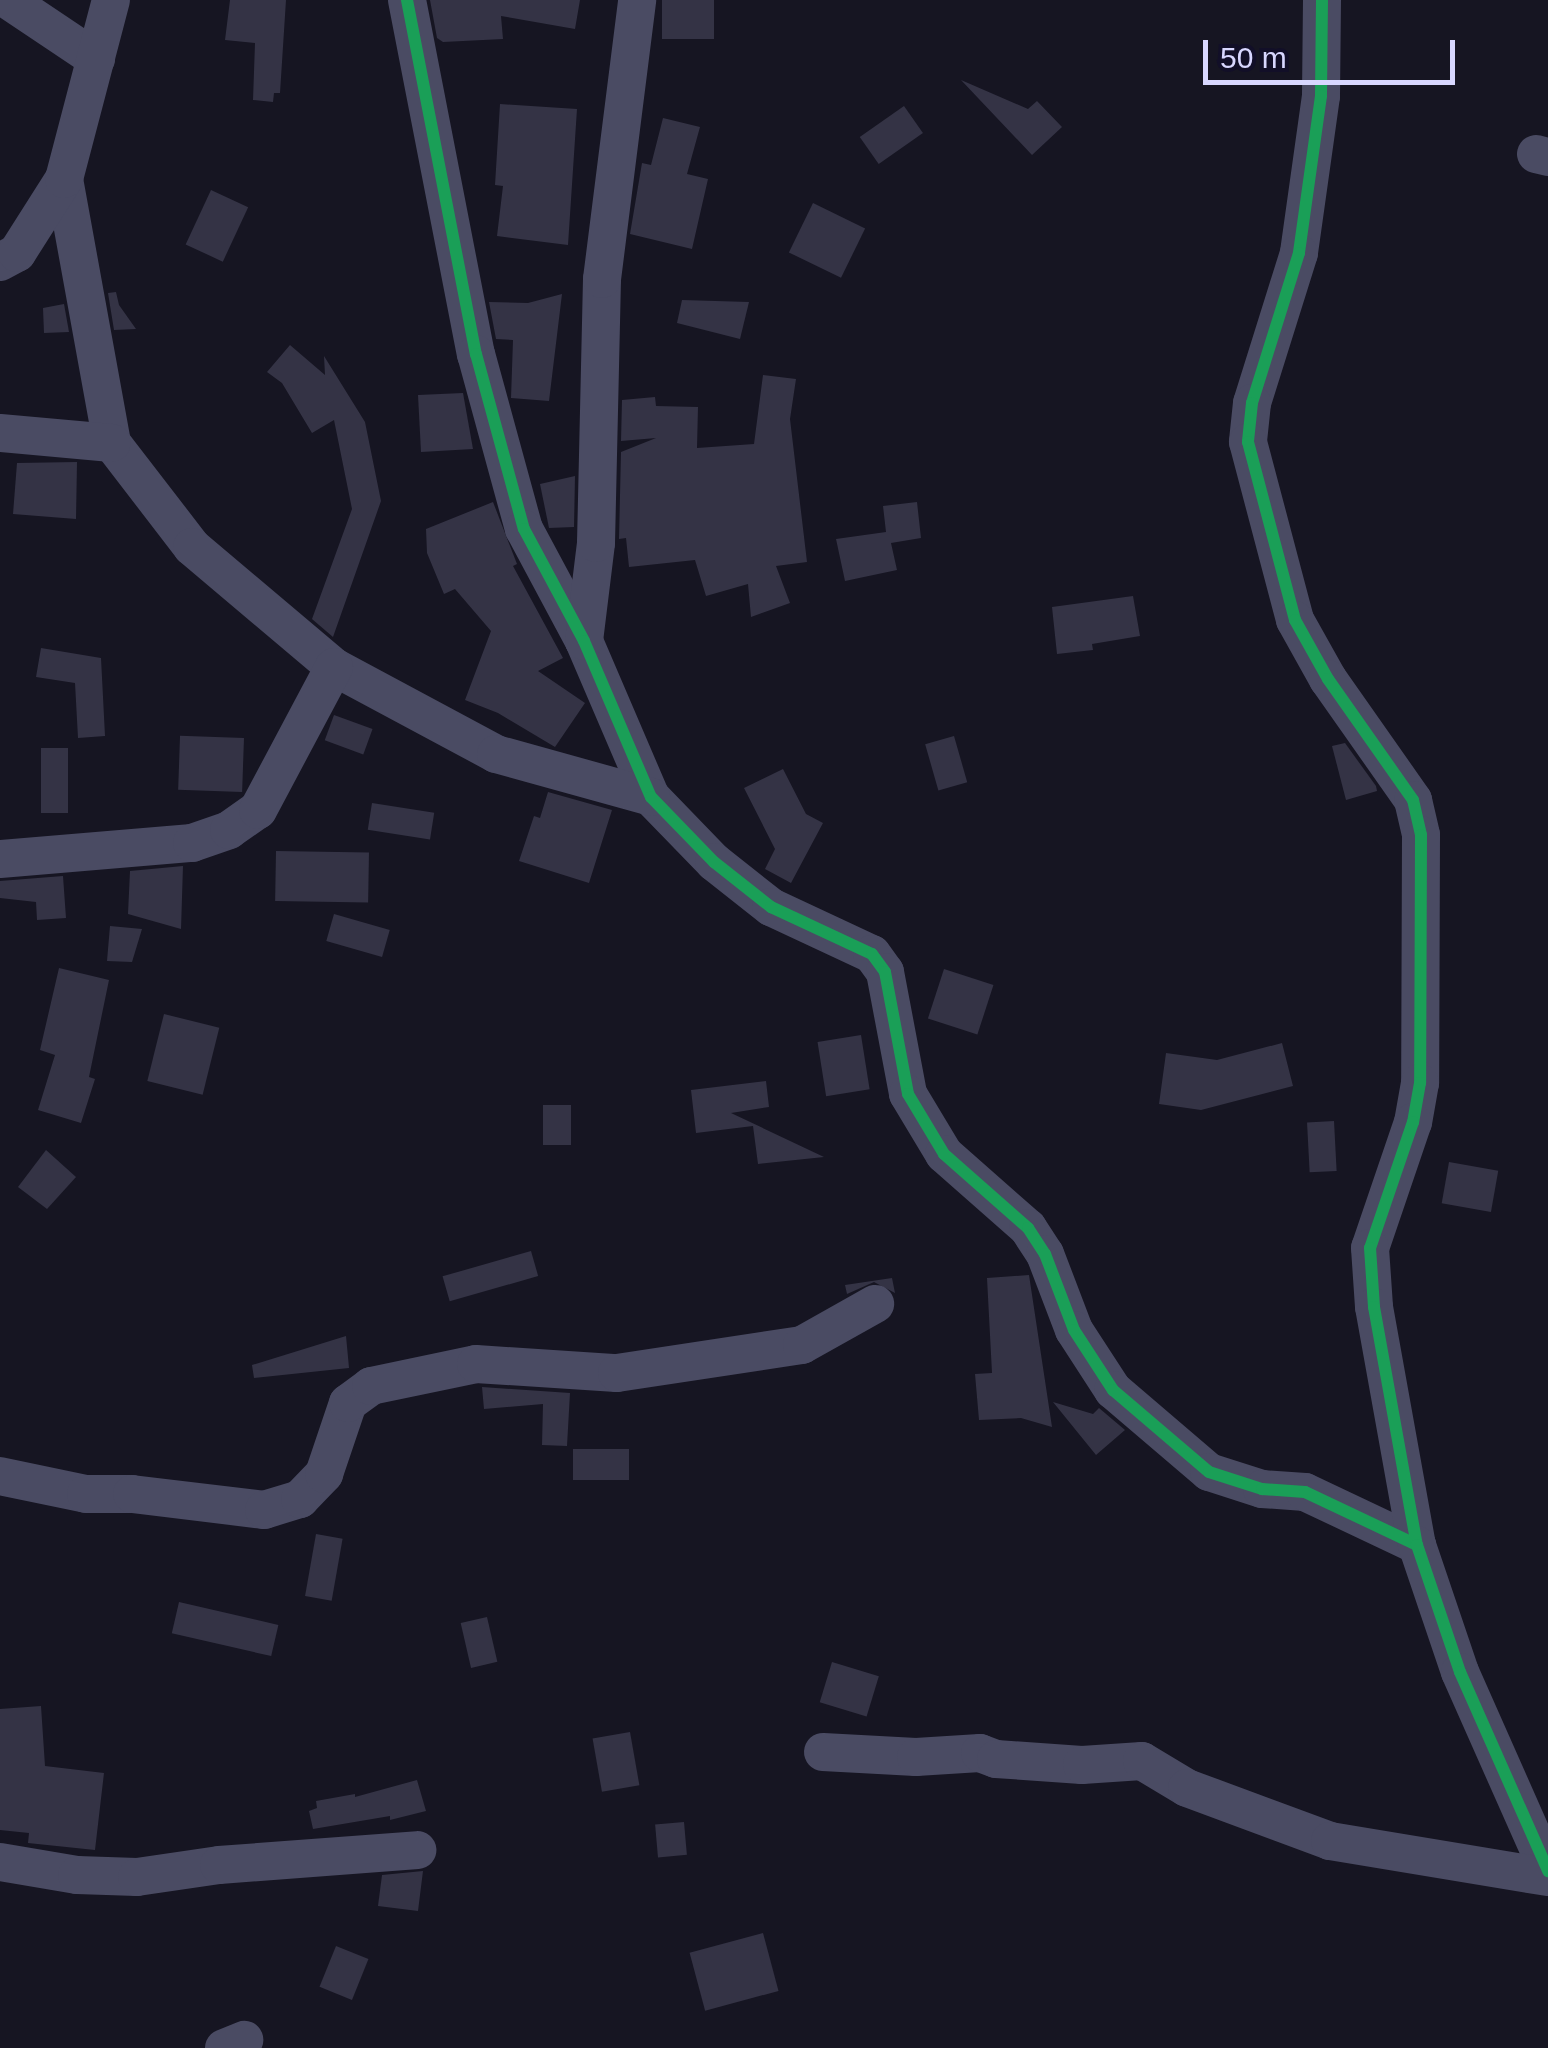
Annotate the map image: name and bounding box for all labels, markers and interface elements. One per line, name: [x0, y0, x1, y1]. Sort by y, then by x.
scale bar: [1208, 20, 1460, 82]
text: 50 m: [1220, 41, 1287, 74]

